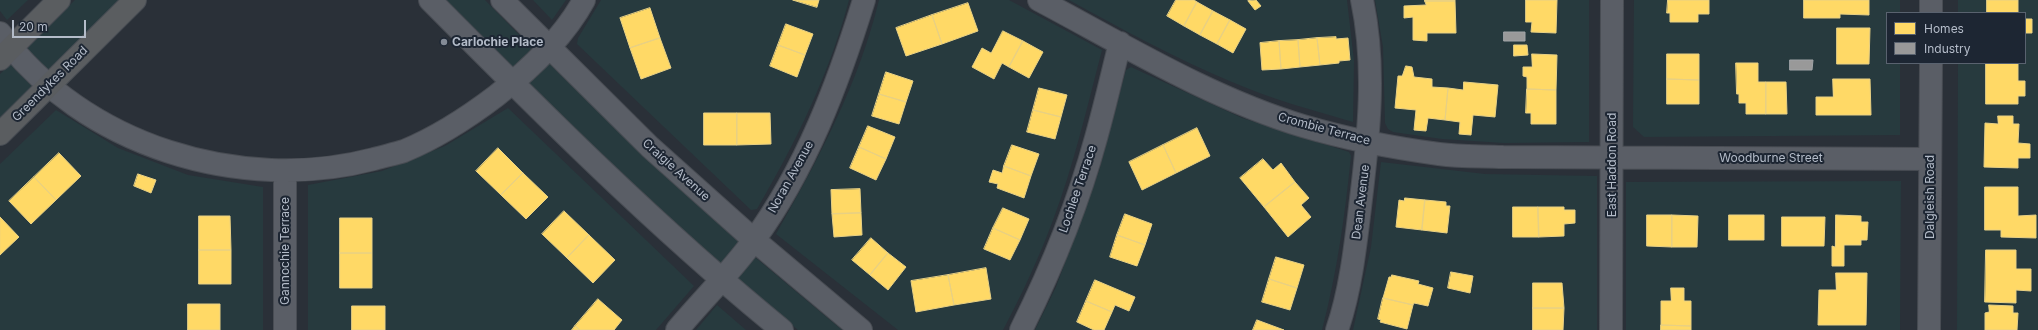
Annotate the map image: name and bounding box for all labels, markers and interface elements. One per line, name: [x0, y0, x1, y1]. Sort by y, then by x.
scale bar: [14, 12, 88, 38]
legend: [1886, 12, 2026, 64]
text: 20 m: [19, 19, 48, 34]
text: Homes: [1924, 21, 1964, 36]
place label: Carlochie Place: [452, 35, 544, 49]
marker: Carlochie Place: [439, 37, 449, 47]
text: Industry: [1924, 41, 1970, 56]
street label: Greendykes Road: [9, 43, 91, 125]
street label: Crombie Terrace: [1276, 110, 1372, 148]
street label: East Haddon Road: [1605, 113, 1619, 217]
street label: Craigie Avenue: [639, 136, 713, 204]
street label: Noran Avenue: [765, 138, 817, 216]
street label: Lochlee Terrace: [1056, 143, 1100, 235]
street label: Woodburne Street: [1719, 151, 1823, 165]
street label: Dalgleish Road: [1923, 155, 1937, 239]
street label: Dean Avenue: [1349, 164, 1373, 240]
street label: Gannochie Terrace: [278, 197, 292, 305]

